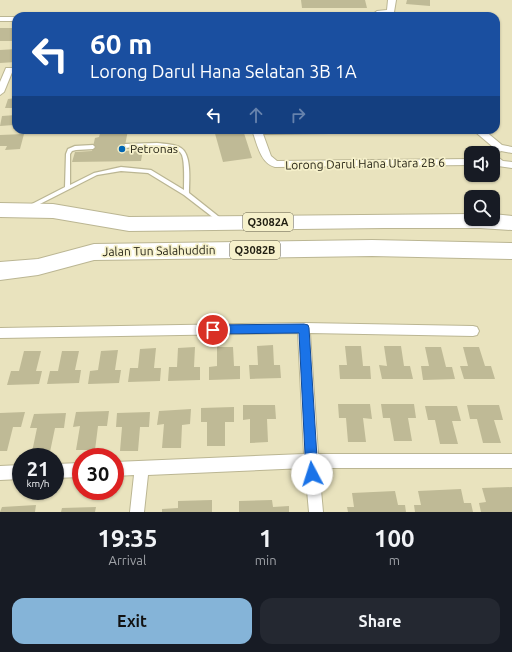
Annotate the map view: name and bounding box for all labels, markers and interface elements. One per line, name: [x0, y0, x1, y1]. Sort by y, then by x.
icon: left: [24, 28, 76, 80]
text: 60 m: [90, 28, 152, 59]
text: Lorong Darul Hana Selatan 3B 1A: [90, 61, 357, 81]
icon: left: [203, 104, 225, 126]
icon: ahead: [245, 104, 267, 126]
icon: right: [287, 104, 309, 126]
place label: Petronas: [130, 142, 178, 155]
marker: Petronas: [117, 144, 127, 154]
map controls: [464, 146, 500, 226]
button: sound: [464, 146, 500, 182]
street label: Lorong Darul Hana Utara 2B 6: [285, 156, 445, 171]
button: search: [464, 190, 500, 226]
road number: Q3082A: [243, 213, 293, 231]
road number: Q3082B: [230, 241, 280, 259]
street label: Jalan Tun Salahuddin: [102, 243, 216, 258]
pin: [196, 313, 230, 347]
icon: arrive: [202, 319, 224, 341]
speed limit sign: 30: [72, 448, 124, 500]
position arrow: [291, 453, 333, 495]
text: 21: [27, 457, 49, 480]
text: km/h: [26, 478, 50, 489]
text: 19:35: [97, 525, 157, 552]
text: 1: [259, 525, 272, 552]
text: 100: [374, 525, 415, 552]
text: Arrival: [108, 553, 146, 567]
text: min: [255, 553, 277, 567]
text: m: [389, 553, 400, 567]
button: Exit: [12, 598, 252, 644]
button: Share: [260, 598, 500, 644]

